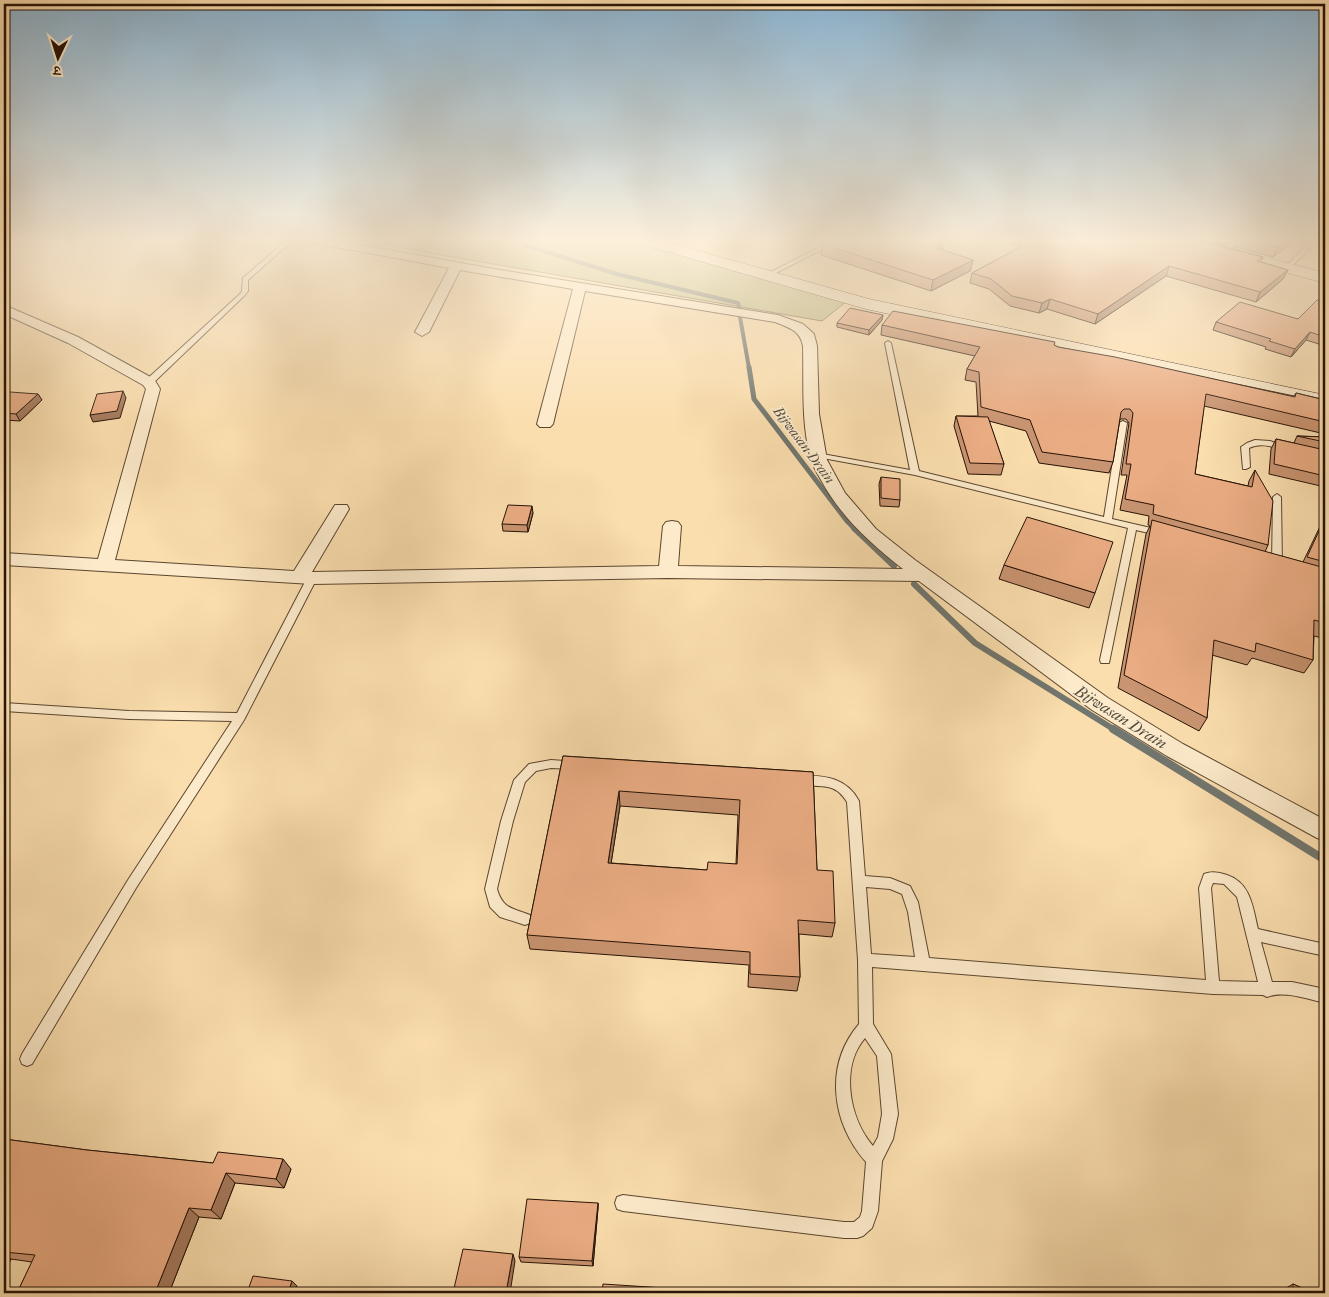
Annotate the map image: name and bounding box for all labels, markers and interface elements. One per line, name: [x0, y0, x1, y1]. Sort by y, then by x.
north arrow: [32, 32, 82, 82]
text: उ: [52, 62, 62, 79]
water label: Bijwasan Drain: [769, 402, 839, 487]
water label: Bijwasan Drain: [1071, 681, 1171, 753]

